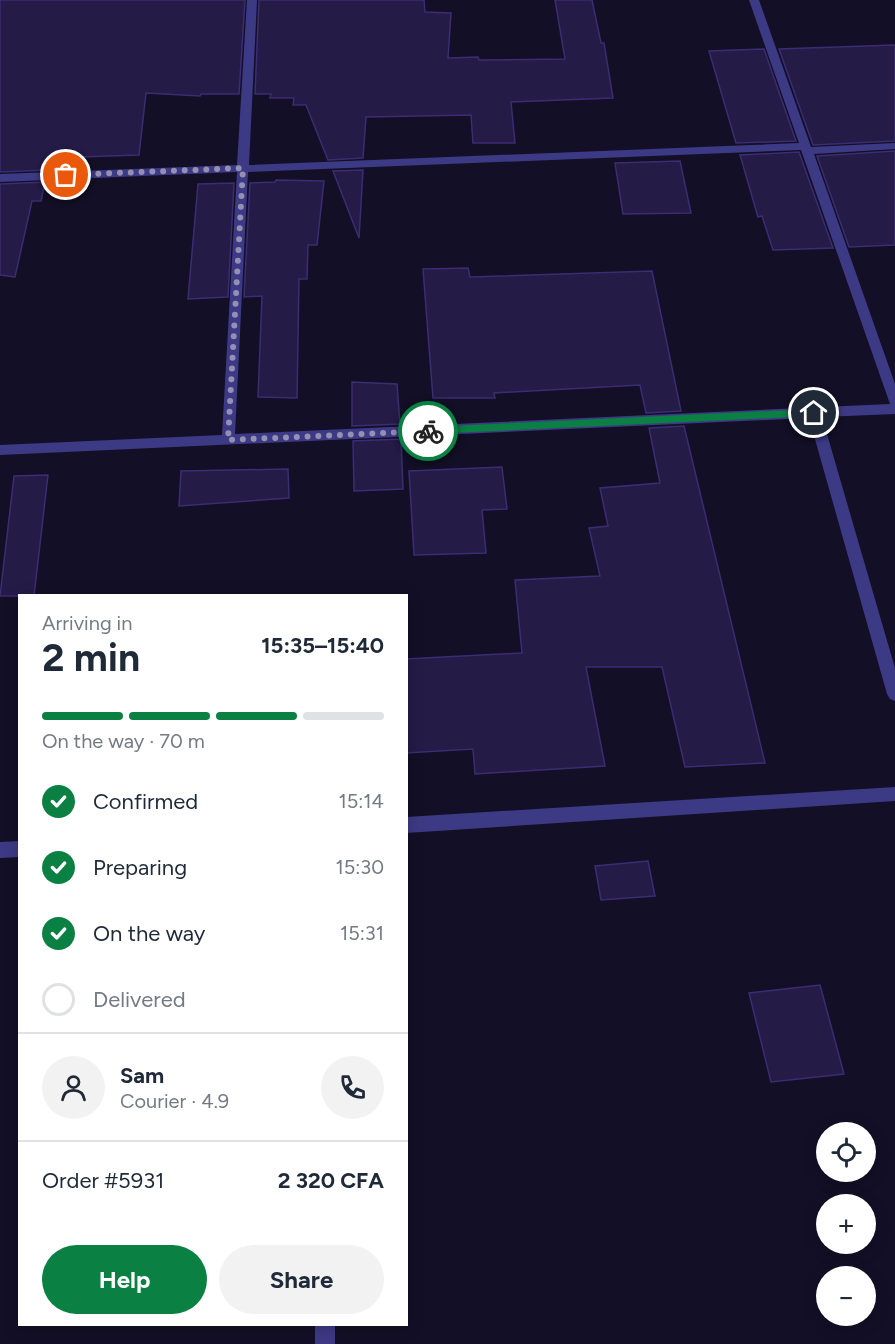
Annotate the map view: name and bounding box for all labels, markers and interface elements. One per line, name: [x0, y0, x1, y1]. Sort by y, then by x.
pin: [40, 149, 91, 200]
icon: bag: [49, 158, 82, 191]
pin: [788, 387, 839, 438]
icon: home: [797, 396, 830, 429]
courier: [398, 401, 458, 461]
icon: bike: [412, 415, 445, 448]
text: Arriving in: [42, 611, 132, 635]
text: 15:35–15:40: [261, 632, 384, 659]
text: 2 min: [42, 634, 140, 681]
text: On the way · 70 m: [42, 729, 205, 753]
icon: check: [42, 785, 75, 818]
text: Confirmed: [93, 788, 198, 815]
text: 15:14: [339, 789, 384, 813]
icon: check: [42, 851, 75, 884]
text: Preparing: [93, 854, 187, 881]
text: 15:30: [335, 855, 384, 879]
icon: check: [42, 917, 75, 950]
text: On the way: [93, 920, 205, 947]
text: 15:31: [340, 921, 384, 945]
text: Delivered: [93, 986, 186, 1013]
button: person: [42, 1056, 105, 1119]
button: phone: [321, 1056, 384, 1119]
text: Sam: [120, 1062, 164, 1089]
text: Courier · 4.9: [120, 1089, 229, 1113]
map controls: [816, 1122, 876, 1326]
button: locate: [816, 1122, 876, 1182]
text: Order #5931: [42, 1167, 164, 1194]
text: 2 320 CFA: [278, 1167, 384, 1194]
button: +: [816, 1194, 876, 1254]
button: Help: [42, 1245, 207, 1314]
button: Share: [219, 1245, 384, 1314]
button: −: [816, 1266, 876, 1326]

